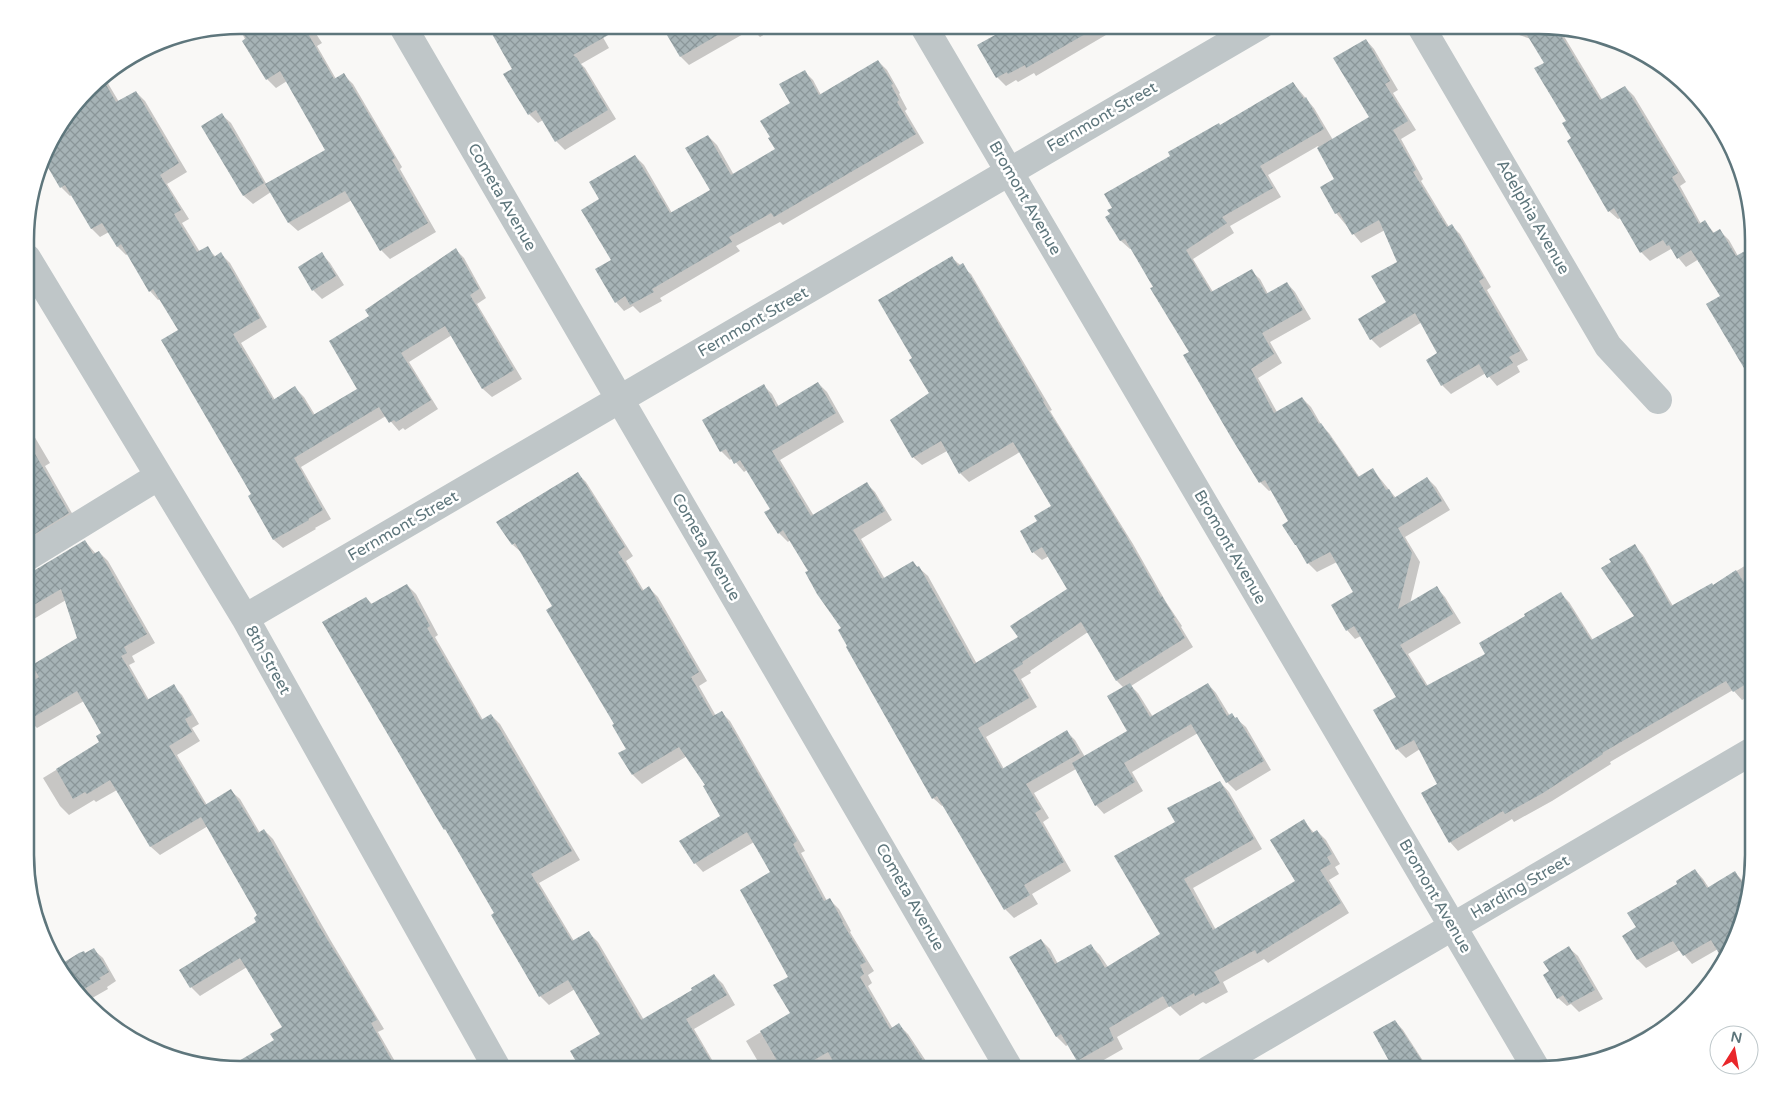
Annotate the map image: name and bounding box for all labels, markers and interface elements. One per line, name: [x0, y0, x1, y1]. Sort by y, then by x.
street label: Fernmont Street: [1043, 77, 1161, 157]
street label: Bromont Avenue: [984, 138, 1066, 258]
street label: Cometa Avenue: [463, 140, 541, 254]
street label: Adelphia Avenue: [1492, 156, 1574, 278]
street label: Fernmont Street: [694, 282, 812, 362]
street label: Fernmont Street: [344, 486, 462, 566]
street label: Bromont Avenue: [1189, 487, 1271, 607]
street label: Cometa Avenue: [667, 490, 745, 604]
street label: 8th Street: [241, 622, 295, 698]
street label: Bromont Avenue: [1394, 836, 1476, 956]
street label: Cometa Avenue: [871, 840, 949, 954]
street label: Harding Street: [1467, 851, 1573, 923]
north arrow: [1709, 1025, 1759, 1075]
text: N: [1729, 1028, 1744, 1047]

